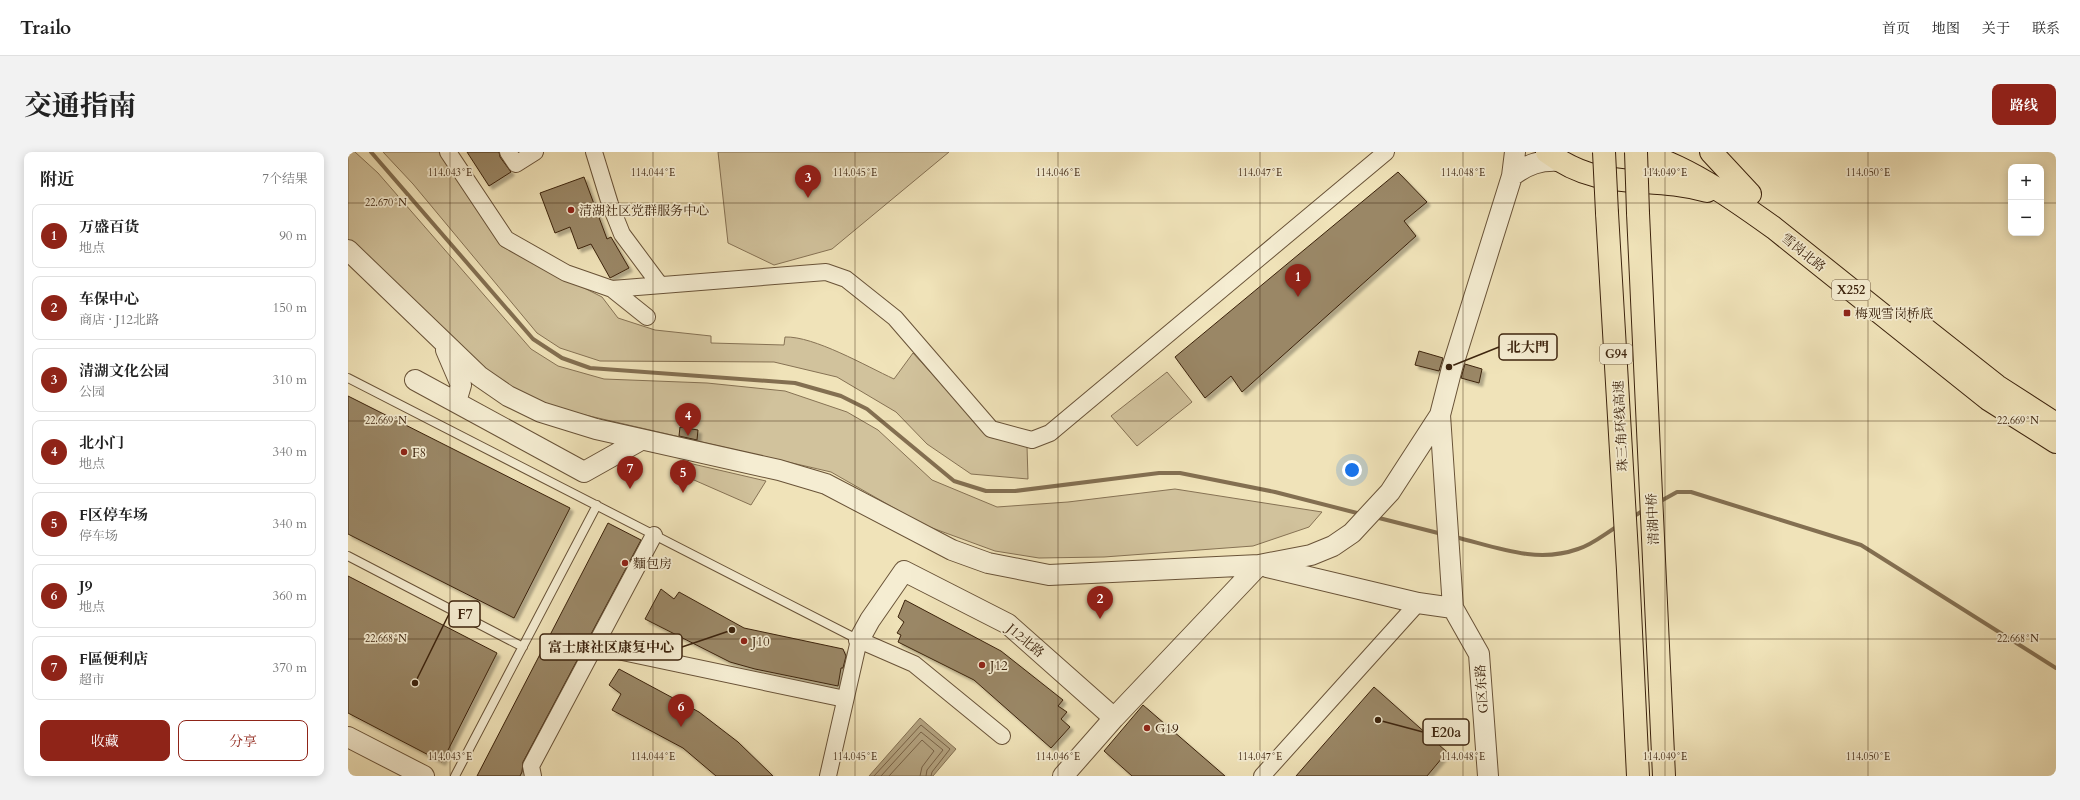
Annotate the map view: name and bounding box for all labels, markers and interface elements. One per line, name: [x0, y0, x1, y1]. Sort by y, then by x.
text: Trailo: [20, 15, 71, 41]
text: 首页: [1882, 19, 1910, 38]
text: 地图: [1932, 19, 1960, 38]
text: 关于: [1982, 19, 2010, 38]
text: 联系: [2032, 19, 2060, 38]
button: 路线: [1992, 84, 2056, 125]
text: 交通指南: [24, 87, 136, 125]
map controls: [2008, 164, 2044, 236]
button: +: [2008, 164, 2044, 200]
pin: 3: [795, 165, 821, 198]
text: 114.043°E: [428, 166, 472, 180]
text: 114.044°E: [631, 166, 675, 180]
text: 114.045°E: [833, 166, 877, 180]
text: 114.046°E: [1036, 166, 1080, 180]
text: 114.047°E: [1238, 166, 1282, 180]
text: 114.048°E: [1441, 166, 1485, 180]
text: 114.049°E: [1643, 166, 1687, 180]
text: 114.050°E: [1846, 166, 1890, 180]
text: 附近: [40, 168, 74, 191]
text: 7个结果: [262, 170, 308, 188]
text: 22.670°N: [365, 196, 407, 210]
button: −: [2008, 200, 2044, 236]
place label: 清湖社区党群服务中心: [579, 202, 709, 220]
marker: 清湖社区党群服务中心: [566, 205, 576, 215]
text: 万盛百货: [79, 217, 139, 237]
text: 1: [51, 227, 57, 245]
text: 90 m: [279, 227, 307, 245]
street label: 雪岗北路: [1777, 229, 1829, 276]
text: 地点: [79, 239, 105, 257]
pin: 1: [1285, 264, 1311, 297]
road number: X252: [1832, 280, 1870, 300]
text: 车保中心: [79, 289, 139, 309]
text: 2: [51, 299, 57, 317]
text: 150 m: [273, 299, 307, 317]
place label: 梅观雪岗桥底: [1855, 305, 1933, 323]
marker: 梅观雪岗桥底: [1842, 308, 1852, 318]
text: 商店 · J12北路: [79, 311, 159, 329]
callout: 北大門: [1499, 334, 1557, 360]
text: 北大門: [1507, 338, 1549, 357]
road number: G94: [1600, 344, 1632, 364]
text: 清湖文化公园: [79, 361, 169, 381]
text: 3: [51, 371, 57, 389]
text: 310 m: [273, 371, 307, 389]
street label: 珠三角环线高速: [1610, 380, 1632, 472]
text: 公园: [79, 383, 105, 401]
pin: 4: [675, 403, 701, 436]
text: 22.669°N: [365, 414, 407, 428]
text: 22.669°N: [1997, 414, 2039, 428]
text: 北小门: [79, 433, 124, 453]
text: 4: [51, 443, 57, 461]
text: 340 m: [273, 443, 307, 461]
place label: F8: [412, 444, 426, 462]
marker: F8: [399, 447, 409, 457]
text: 地点: [79, 455, 105, 473]
pin: 7: [617, 456, 643, 489]
pin: 5: [670, 460, 696, 493]
your location: [1342, 460, 1362, 480]
street label: 清湖中桥: [1643, 493, 1663, 545]
text: F区停车场: [79, 505, 148, 525]
text: 5: [51, 515, 57, 533]
text: 340 m: [273, 515, 307, 533]
text: 停车场: [79, 527, 118, 545]
place label: 麵包房: [633, 555, 672, 573]
marker: 麵包房: [620, 558, 630, 568]
text: J9: [79, 576, 92, 596]
pin: 2: [1087, 586, 1113, 619]
text: 6: [51, 587, 57, 605]
text: 360 m: [273, 587, 307, 605]
text: 地点: [79, 598, 105, 616]
callout: F7: [449, 601, 480, 627]
text: F7: [457, 605, 473, 624]
street label: J12北路: [1001, 619, 1048, 662]
text: 22.668°N: [365, 632, 407, 646]
text: 22.668°N: [1997, 632, 2039, 646]
place label: J10: [750, 633, 770, 651]
callout: 富士康社区康复中心: [540, 634, 682, 660]
marker: J10: [739, 636, 749, 646]
text: 富士康社区康复中心: [548, 638, 674, 657]
text: F區便利店: [79, 649, 148, 669]
place label: J12: [988, 657, 1008, 675]
text: 7: [51, 659, 57, 677]
text: 370 m: [273, 659, 307, 677]
marker: J12: [977, 660, 987, 670]
street label: G区东路: [1471, 664, 1493, 714]
text: 超市: [79, 671, 105, 689]
pin: 6: [668, 694, 694, 727]
callout: E20a: [1423, 719, 1469, 745]
button: 收藏: [40, 720, 170, 761]
button: 分享: [178, 720, 308, 761]
place label: G19: [1155, 720, 1179, 738]
marker: G19: [1142, 723, 1152, 733]
text: E20a: [1431, 723, 1461, 742]
text: 114.043°E: [428, 750, 472, 764]
text: 114.044°E: [631, 750, 675, 764]
text: 114.045°E: [833, 750, 877, 764]
text: 114.046°E: [1036, 750, 1080, 764]
text: 114.047°E: [1238, 750, 1282, 764]
text: 114.048°E: [1441, 750, 1485, 764]
text: 114.049°E: [1643, 750, 1687, 764]
text: 114.050°E: [1846, 750, 1890, 764]

